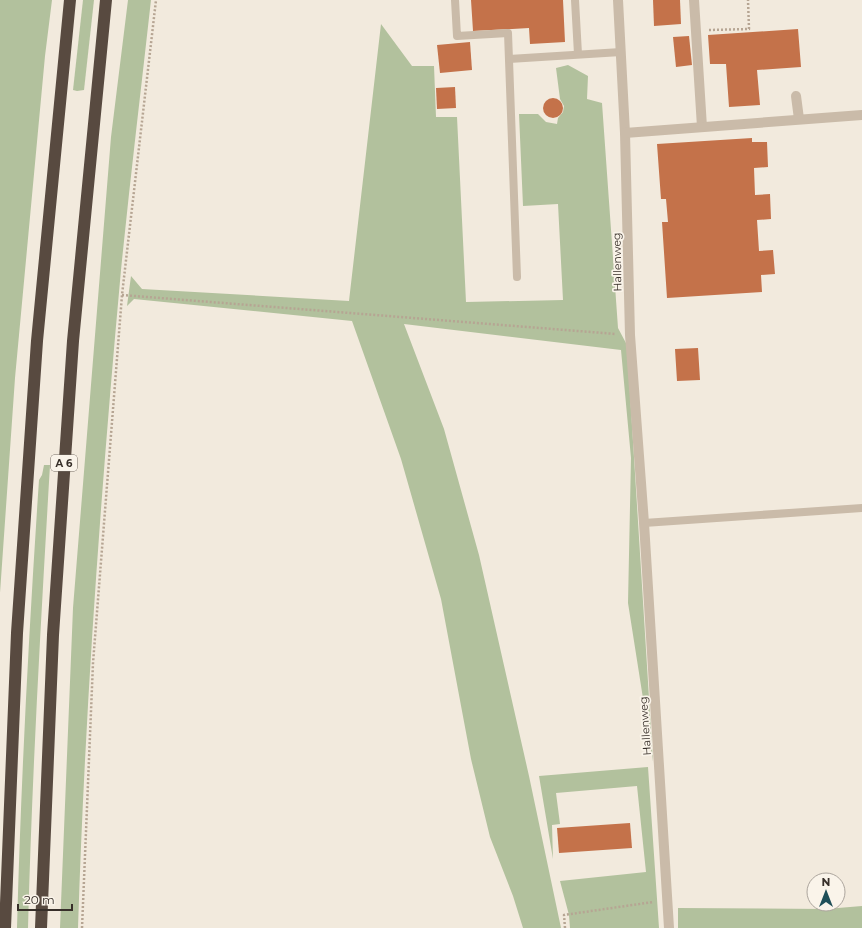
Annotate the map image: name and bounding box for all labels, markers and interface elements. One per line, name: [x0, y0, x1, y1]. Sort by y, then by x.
street label: Hallenweg: [609, 232, 625, 292]
road number: A 6: [51, 455, 77, 471]
street label: Hallenweg: [636, 696, 654, 756]
north arrow: [806, 872, 846, 912]
text: N: [822, 875, 830, 889]
scale bar: [18, 886, 72, 912]
text: 20 m: [24, 892, 55, 907]

